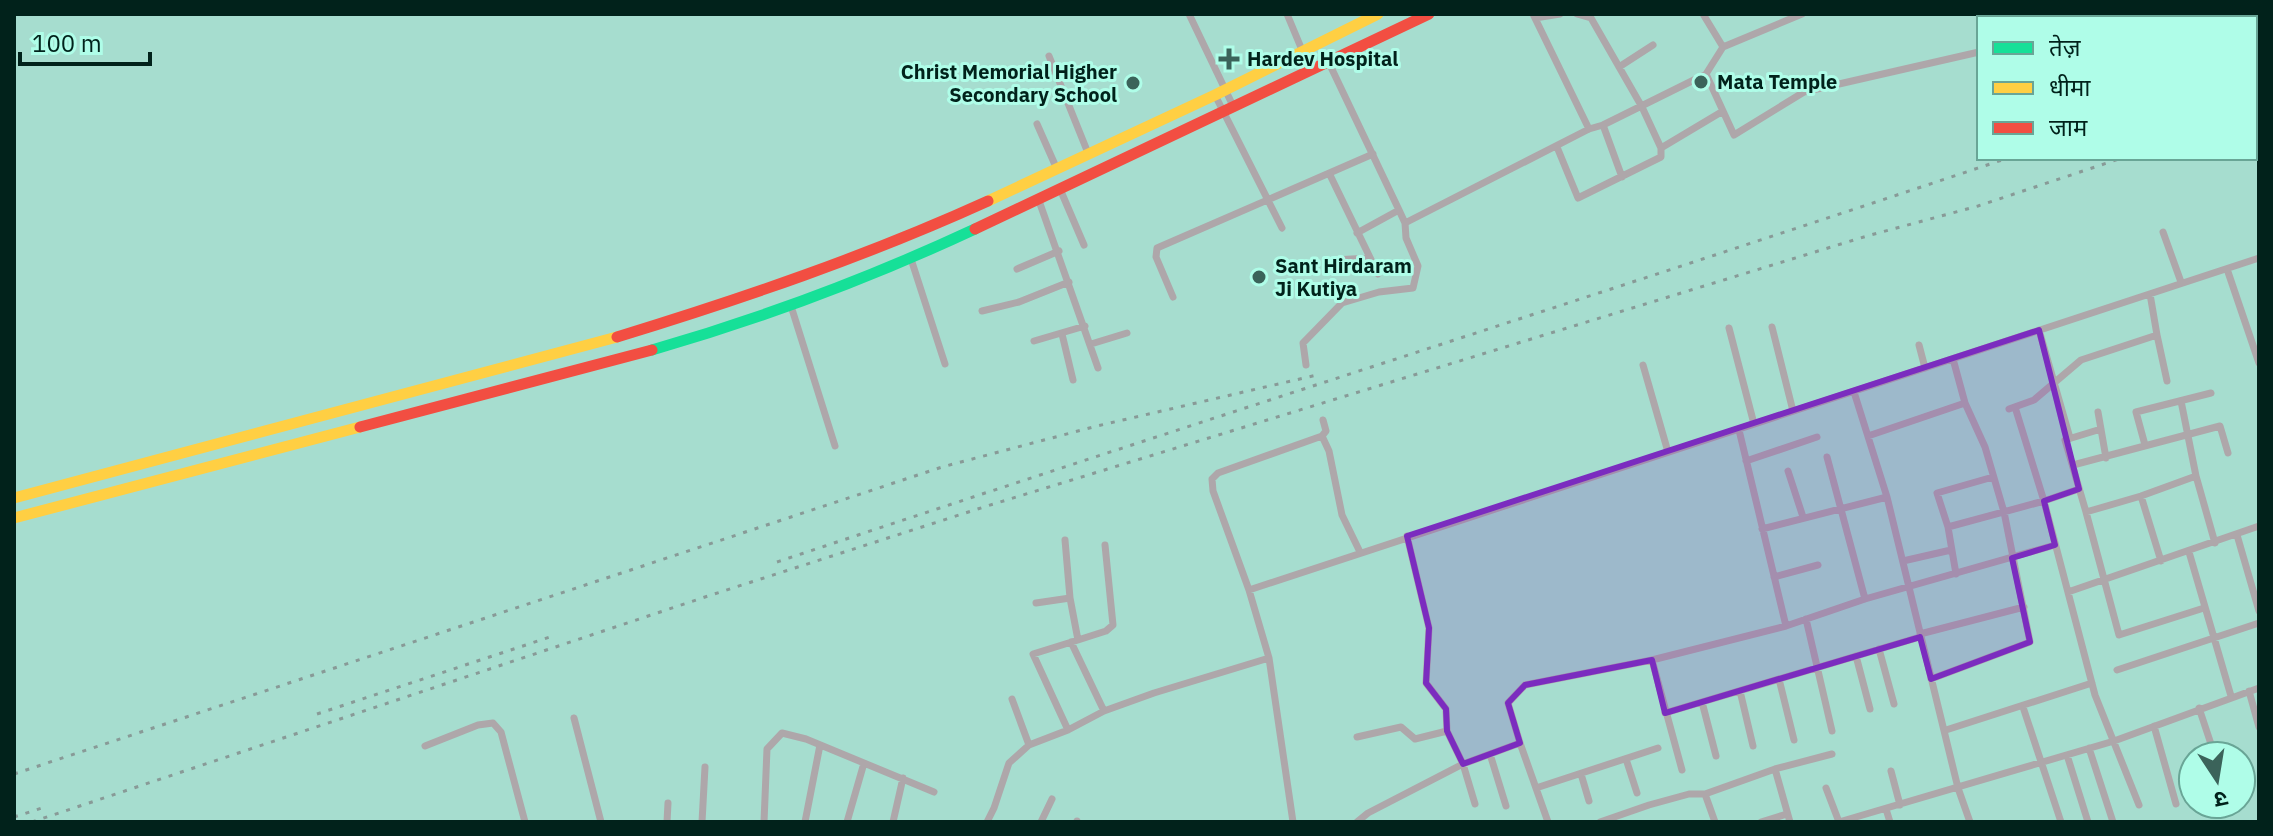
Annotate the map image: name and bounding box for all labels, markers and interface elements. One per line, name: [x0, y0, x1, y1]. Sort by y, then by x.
scale bar: [20, 16, 150, 66]
legend: [1977, 16, 2257, 160]
text: 100 m: [32, 27, 102, 59]
text: तेज़: [2049, 31, 2082, 63]
place label: Hardev Hospital: [1247, 45, 1398, 72]
marker: Hardev Hospital: [1218, 48, 1240, 70]
place label: Christ Memorial Higher Secondary School: [901, 58, 1117, 108]
place label: Mata Temple: [1717, 68, 1837, 95]
text: धीमा: [2049, 71, 2091, 103]
marker: Mata Temple: [1692, 73, 1710, 91]
marker: Christ Memorial Higher Secondary School: [1124, 74, 1142, 92]
text: जाम: [2049, 111, 2088, 143]
place label: Sant Hirdaram Ji Kutiya: [1275, 252, 1412, 302]
marker: Sant Hirdaram Ji Kutiya: [1250, 268, 1268, 286]
north arrow: [2177, 740, 2257, 820]
text: उ: [2211, 785, 2231, 816]

